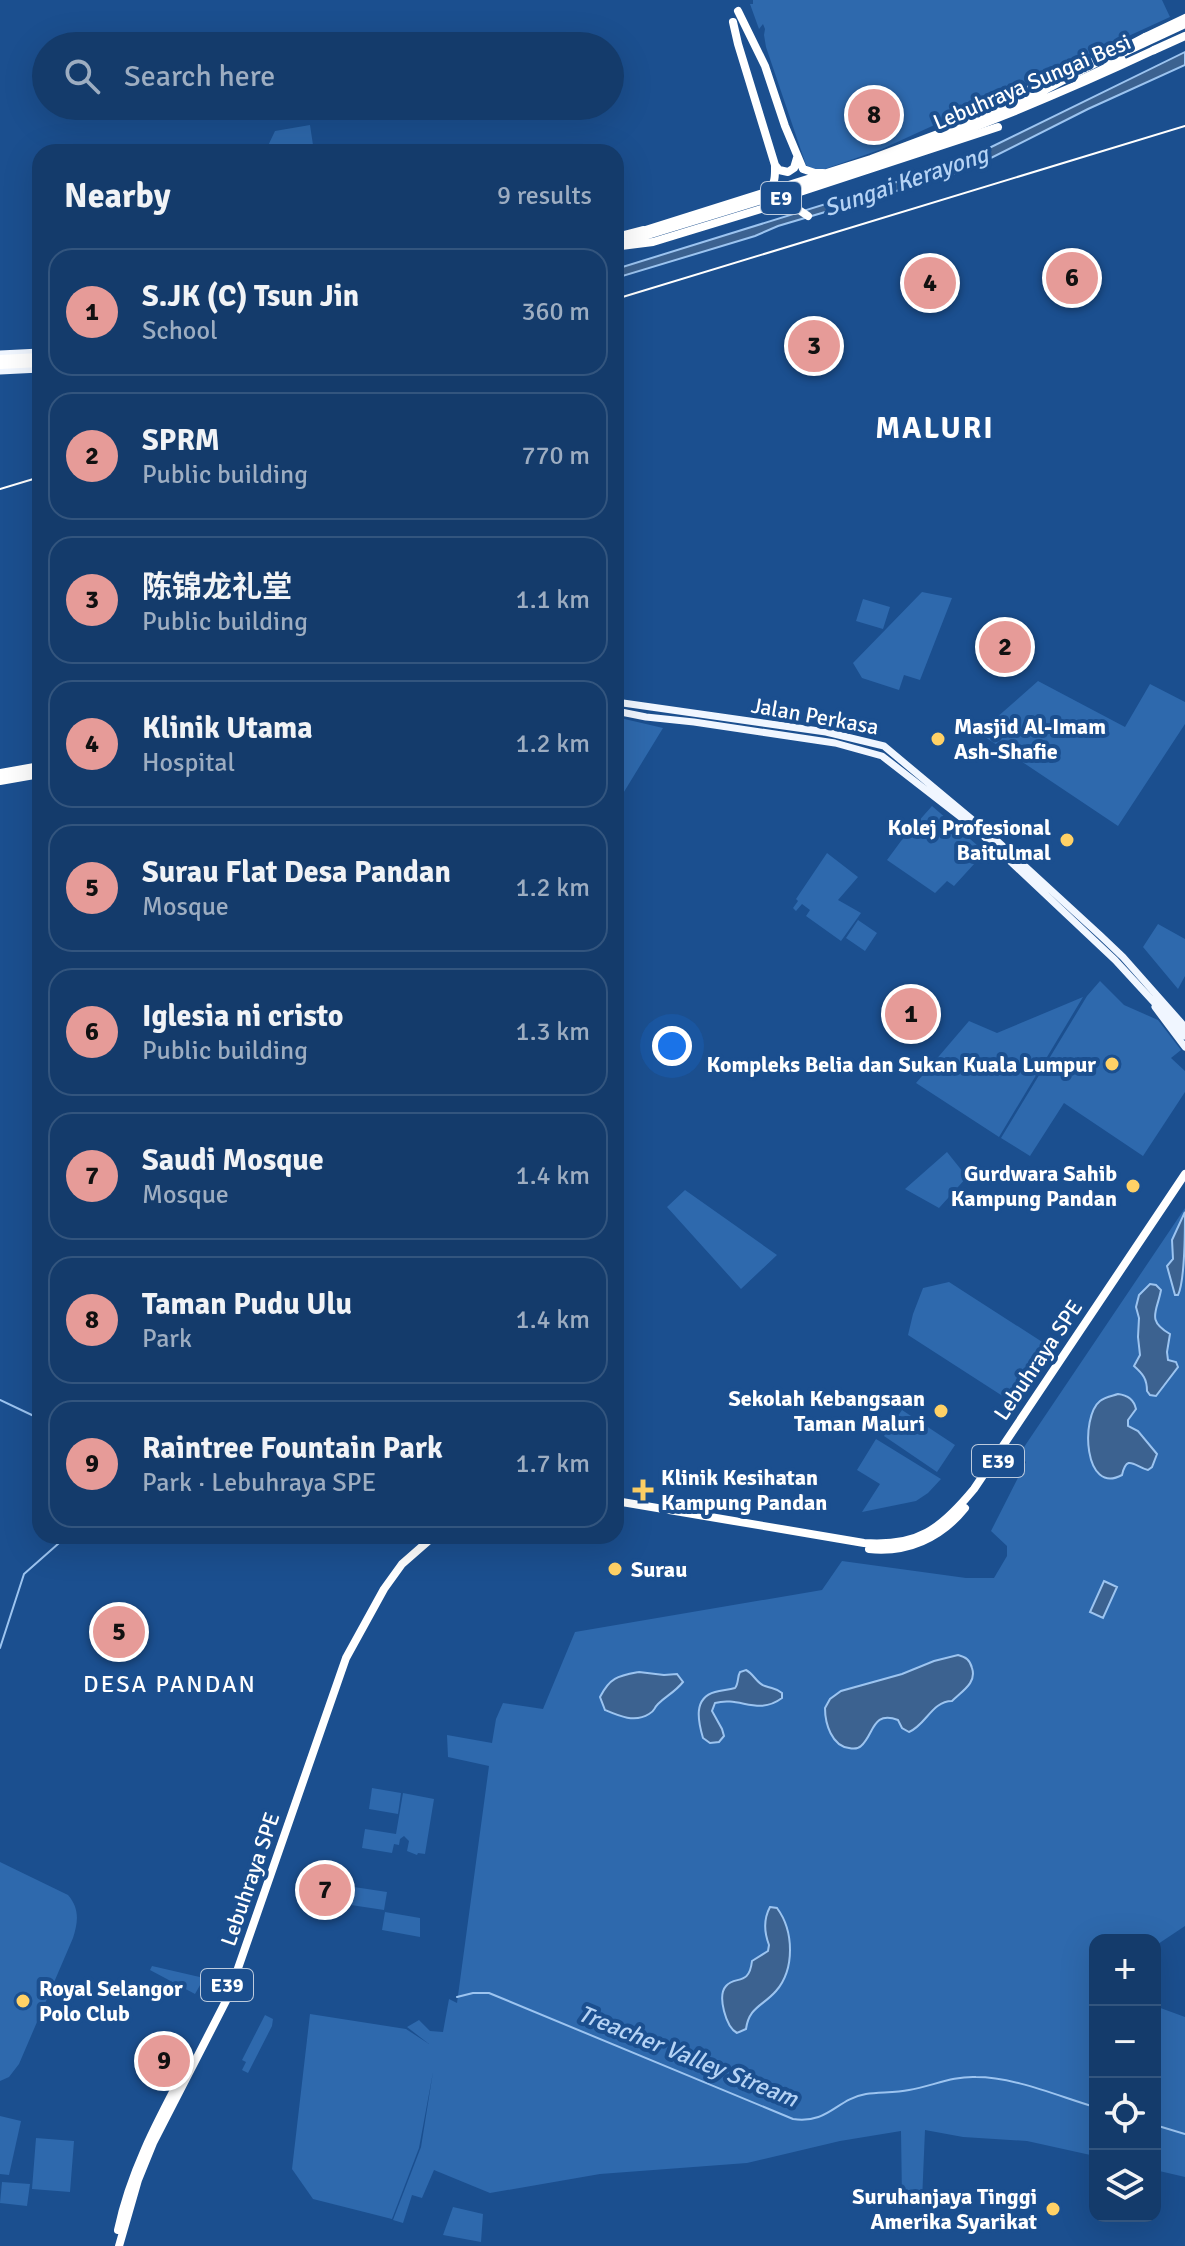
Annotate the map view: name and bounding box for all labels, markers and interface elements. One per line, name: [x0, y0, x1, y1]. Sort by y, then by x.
street label: Lebuhraya Sungai Besi: [929, 28, 1135, 136]
search box: [32, 32, 624, 120]
icon: search: [60, 54, 104, 98]
text: Search here: [124, 58, 275, 95]
pin: 8: [848, 85, 900, 145]
water label: Sungai Kerayong: [820, 138, 994, 223]
text: Nearby: [64, 175, 171, 217]
text: 9 results: [497, 180, 592, 212]
road number: E9: [761, 182, 801, 214]
pin: 6: [1046, 248, 1098, 308]
pin: 4: [904, 253, 956, 313]
text: S.JK (C) Tsun Jin: [142, 278, 359, 315]
text: 1: [85, 296, 99, 328]
text: 360 m: [521, 296, 590, 328]
text: School: [142, 315, 218, 347]
pin: 3: [788, 316, 840, 376]
district label: MALURI: [875, 410, 995, 447]
text: SPRM: [142, 422, 220, 459]
text: 2: [85, 440, 99, 472]
text: 770 m: [521, 440, 590, 472]
text: Public building: [142, 459, 308, 491]
text: 陈锦龙礼堂: [142, 569, 292, 606]
text: 3: [85, 584, 99, 616]
text: 1.1 km: [516, 584, 590, 616]
text: Public building: [142, 606, 308, 638]
pin: 2: [979, 617, 1031, 677]
street label: Jalan Perkasa: [749, 692, 881, 740]
text: Klinik Utama: [142, 710, 313, 747]
place label: Masjid Al-Imam Ash-Shafie: [954, 713, 1106, 765]
text: 4: [85, 728, 99, 760]
text: 1.2 km: [516, 728, 590, 760]
marker: Masjid Al-Imam Ash-Shafie: [929, 730, 947, 748]
text: Hospital: [142, 747, 235, 779]
place label: Kolej Profesional Baitulmal: [888, 814, 1051, 866]
marker: Kolej Profesional Baitulmal: [1058, 831, 1076, 849]
text: Surau Flat Desa Pandan: [142, 854, 451, 891]
text: 5: [85, 872, 99, 904]
text: 1.2 km: [516, 872, 590, 904]
text: Mosque: [142, 891, 229, 923]
pin: 1: [885, 984, 937, 1044]
text: Iglesia ni cristo: [142, 998, 343, 1035]
text: 6: [85, 1016, 99, 1048]
text: 1.3 km: [516, 1016, 590, 1048]
your location: [652, 1026, 692, 1066]
text: Public building: [142, 1035, 308, 1067]
place label: Kompleks Belia dan Sukan Kuala Lumpur: [707, 1051, 1096, 1078]
marker: Kompleks Belia dan Sukan Kuala Lumpur: [1103, 1055, 1121, 1073]
text: Saudi Mosque: [142, 1142, 324, 1179]
text: 7: [85, 1160, 99, 1192]
text: 1.4 km: [516, 1160, 590, 1192]
place label: Gurdwara Sahib Kampung Pandan: [951, 1160, 1117, 1212]
marker: Gurdwara Sahib Kampung Pandan: [1124, 1177, 1142, 1195]
text: Mosque: [142, 1179, 229, 1211]
text: Taman Pudu Ulu: [142, 1286, 352, 1323]
street label: Lebuhraya SPE: [988, 1295, 1088, 1425]
text: 8: [85, 1304, 99, 1336]
text: 1.4 km: [516, 1304, 590, 1336]
text: Park: [142, 1323, 192, 1355]
place label: Sekolah Kebangsaan Taman Maluri: [729, 1385, 925, 1437]
marker: Sekolah Kebangsaan Taman Maluri: [932, 1402, 950, 1420]
text: Raintree Fountain Park: [142, 1430, 443, 1467]
road number: E39: [972, 1445, 1024, 1477]
text: 9: [85, 1448, 99, 1480]
text: 1.7 km: [516, 1448, 590, 1480]
place label: Klinik Kesihatan Kampung Pandan: [661, 1464, 827, 1516]
text: Park · Lebuhraya SPE: [142, 1467, 376, 1499]
marker: Klinik Kesihatan Kampung Pandan: [632, 1479, 654, 1501]
place label: Surau: [631, 1556, 687, 1583]
marker: Surau: [606, 1560, 624, 1578]
pin: 5: [93, 1602, 145, 1662]
district label: DESA PANDAN: [83, 1669, 257, 1699]
street label: Lebuhraya SPE: [215, 1809, 285, 1949]
pin: 7: [299, 1860, 351, 1920]
map controls: [1089, 1934, 1161, 2222]
button: +: [1089, 1934, 1161, 2006]
road number: E39: [201, 1969, 253, 2001]
place label: Royal Selangor Polo Club: [39, 1975, 183, 2027]
marker: Royal Selangor Polo Club: [14, 1992, 32, 2010]
water label: Treacher Valley Stream: [574, 1998, 803, 2114]
button: −: [1089, 2006, 1161, 2078]
pin: 9: [138, 2031, 190, 2091]
button: locate: [1089, 2078, 1161, 2150]
button: layers: [1089, 2150, 1161, 2222]
place label: Suruhanjaya Tinggi Amerika Syarikat: [852, 2183, 1037, 2235]
marker: Suruhanjaya Tinggi Amerika Syarikat: [1044, 2200, 1062, 2218]

